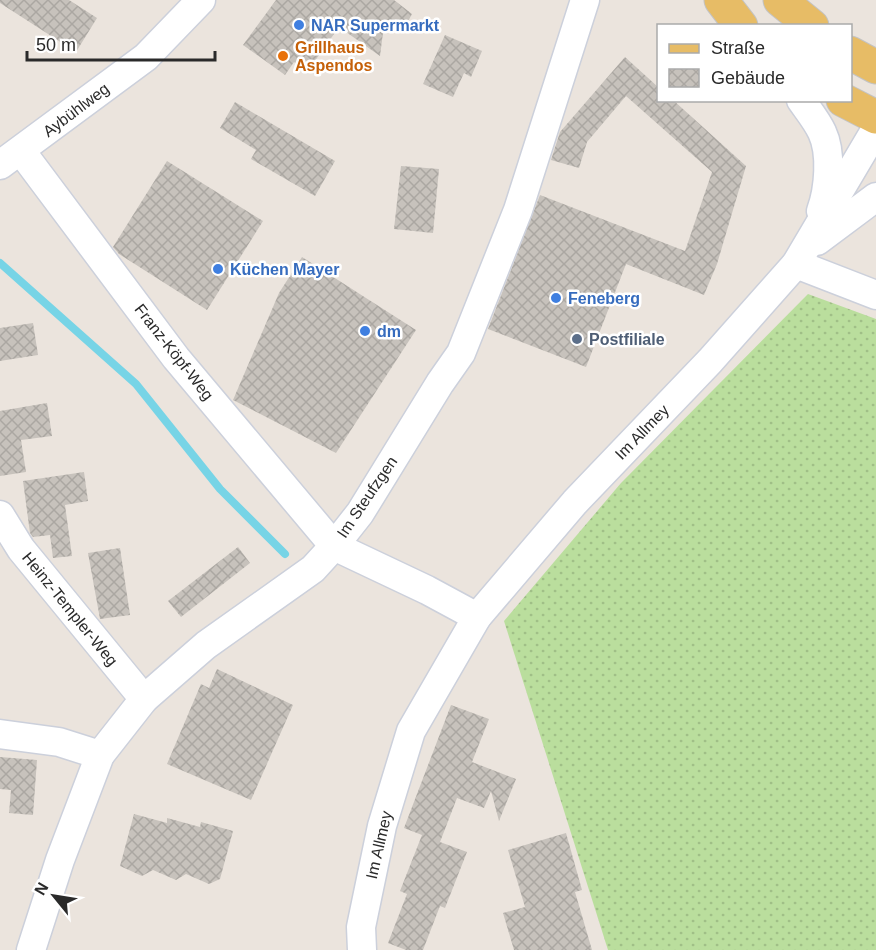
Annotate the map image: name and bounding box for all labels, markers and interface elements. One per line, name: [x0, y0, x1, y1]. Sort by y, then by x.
place label: NAR Supermarkt: [311, 17, 440, 34]
marker: NAR Supermarkt: [292, 18, 306, 32]
scale bar: [27, 24, 214, 62]
legend: [657, 24, 852, 102]
text: 50 m: [36, 35, 76, 55]
text: Straße: [711, 38, 765, 58]
place label: Grillhaus Aspendos: [295, 39, 372, 74]
marker: Grillhaus Aspendos: [276, 49, 290, 63]
text: Gebäude: [711, 68, 785, 88]
street label: Aybühlweg: [40, 80, 112, 140]
place label: Küchen Mayer: [230, 261, 339, 278]
marker: Küchen Mayer: [211, 262, 225, 276]
place label: Feneberg: [568, 290, 640, 307]
marker: Feneberg: [549, 291, 563, 305]
street label: Franz-Köpf-Weg: [131, 301, 217, 403]
place label: dm: [377, 323, 401, 340]
marker: dm: [358, 324, 372, 338]
place label: Postfiliale: [589, 331, 665, 348]
marker: Postfiliale: [570, 332, 584, 346]
street label: Im Allmey: [612, 401, 672, 463]
street label: Im Steufzgen: [334, 453, 400, 541]
street label: Heinz-Templer-Weg: [19, 549, 121, 669]
street label: Im Allmey: [363, 809, 395, 881]
north arrow: [24, 866, 84, 926]
text: N: [31, 879, 52, 898]

